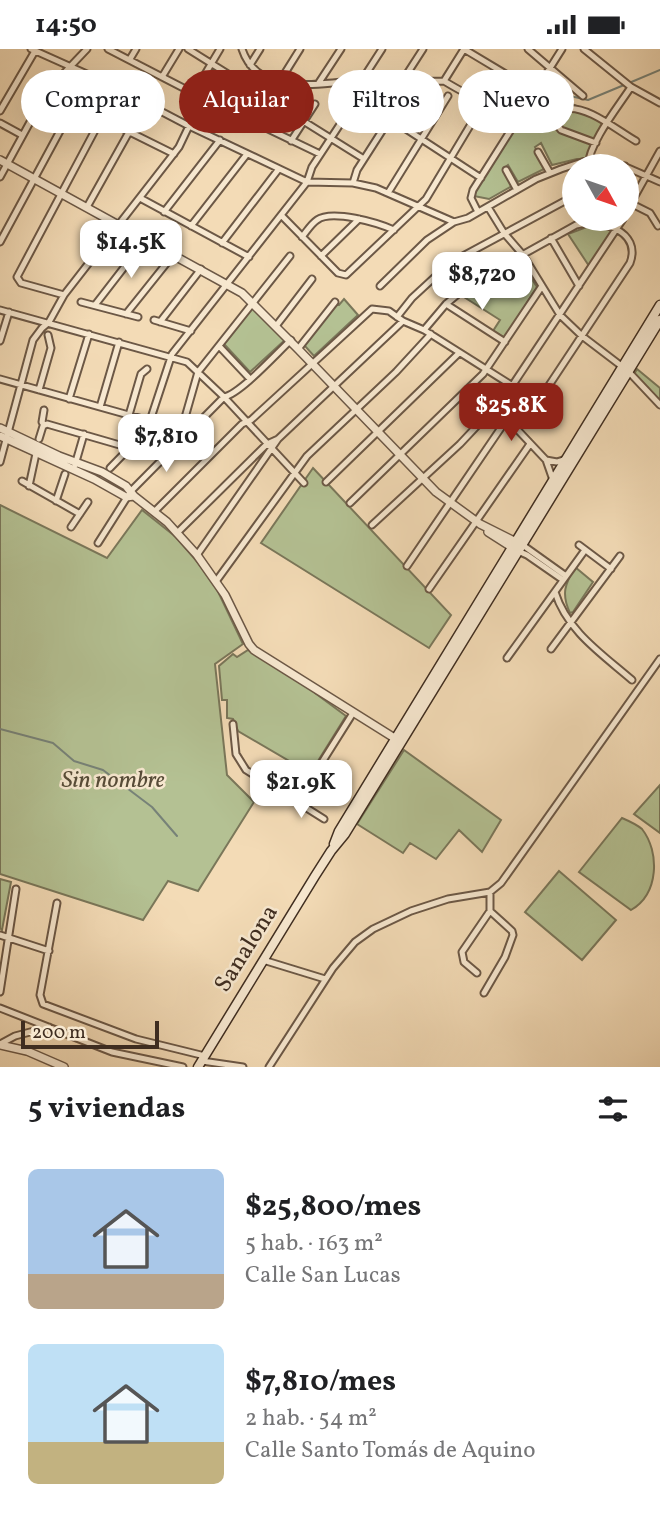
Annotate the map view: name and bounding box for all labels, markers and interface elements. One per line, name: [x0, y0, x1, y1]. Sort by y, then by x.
text: 14:50: [35, 7, 97, 43]
chip: Comprar: [21, 70, 165, 133]
chip: Alquilar: [179, 70, 314, 133]
chip: Filtros: [328, 70, 444, 133]
chip: Nuevo: [458, 70, 574, 133]
north arrow: [562, 154, 639, 231]
map controls: [562, 154, 639, 231]
pin: $14.5K: [74, 221, 188, 280]
text: $14.5K: [96, 227, 166, 259]
pin: $8,720: [425, 253, 539, 312]
text: $8,720: [448, 259, 516, 291]
pin: $25.8K: [454, 383, 568, 443]
text: $25.8K: [475, 390, 547, 422]
pin: $7,810: [109, 415, 223, 474]
text: $7,810: [134, 421, 198, 453]
pin: $21.9K: [244, 761, 358, 820]
park label: Sin nombre: [61, 764, 165, 798]
text: $21.9K: [266, 767, 336, 799]
street label: Sanalona: [207, 899, 287, 999]
scale bar: [21, 1018, 159, 1050]
text: 200 m: [32, 1020, 86, 1046]
text: 5 viviendas: [28, 1088, 185, 1130]
icon: filters: [594, 1090, 632, 1128]
text: $25,800/mes: [245, 1186, 421, 1228]
icon: home: [84, 1197, 168, 1281]
text: 5 hab. · 163 m²: [245, 1228, 383, 1260]
text: Calle San Lucas: [245, 1260, 401, 1292]
text: $7,810/mes: [245, 1361, 396, 1403]
icon: home: [84, 1372, 168, 1456]
text: 2 hab. · 54 m²: [245, 1403, 377, 1435]
text: Calle Santo Tomás de Aquino: [245, 1435, 536, 1467]

